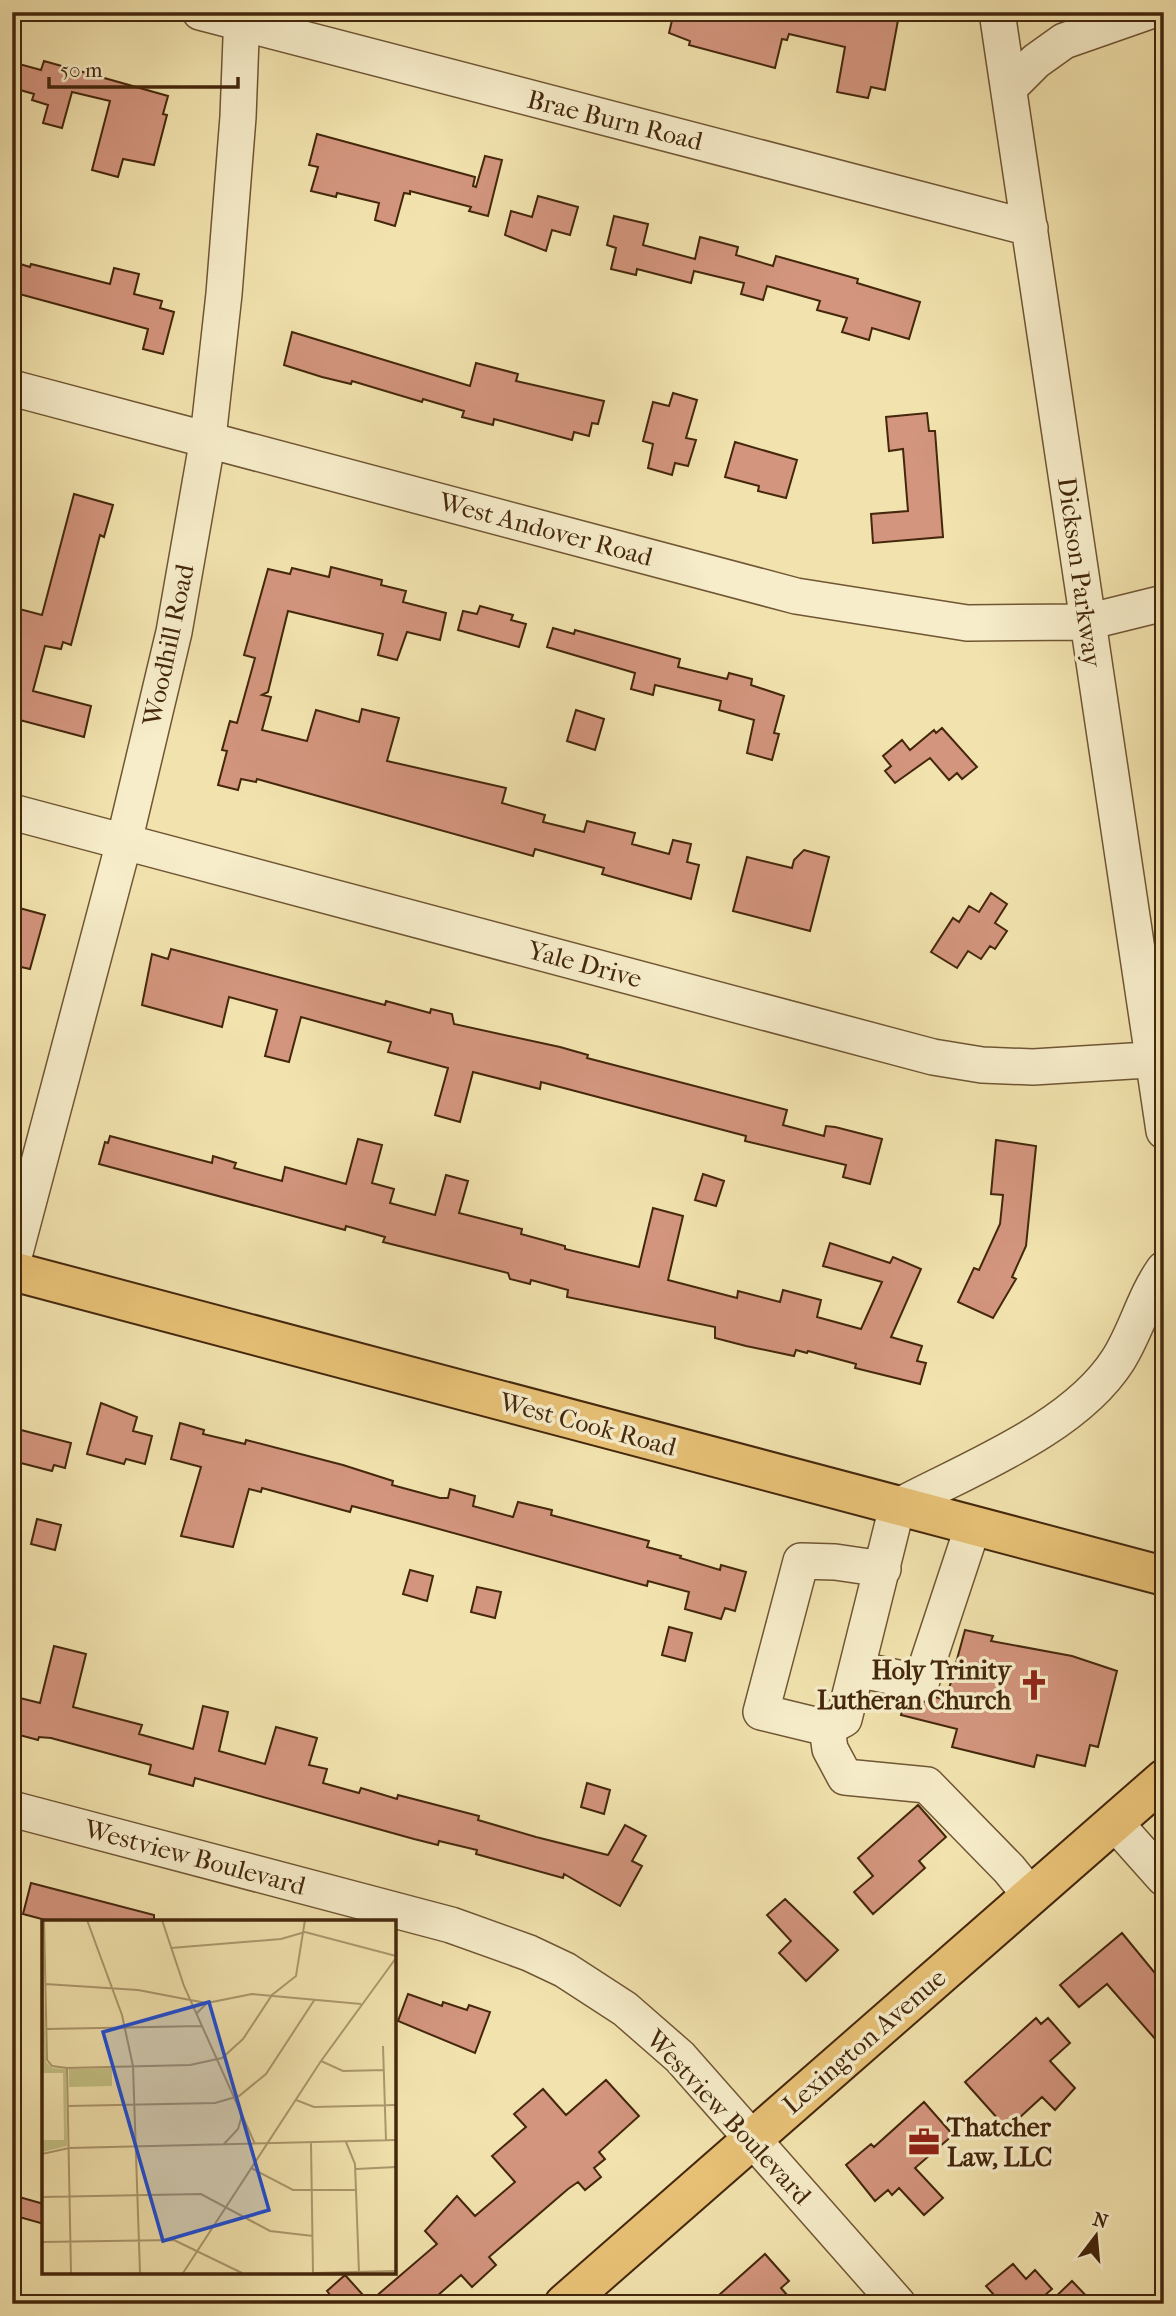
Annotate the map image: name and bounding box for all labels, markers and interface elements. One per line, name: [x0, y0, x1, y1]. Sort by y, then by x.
scale bar: [49, 46, 238, 90]
text: 50 m: [60, 58, 103, 82]
street label: Brae Burn Road: [524, 84, 707, 157]
street label: Dickson Parkway: [1051, 475, 1108, 670]
street label: West Andover Road: [435, 486, 657, 573]
street label: Woodhill Road: [136, 561, 201, 730]
street label: Yale Drive: [524, 934, 645, 995]
street label: West Cook Road: [495, 1386, 680, 1463]
place label: Holy Trinity Lutheran Church: [817, 1655, 1013, 1716]
church icon: Holy Trinity Lutheran Church: [1017, 1668, 1051, 1702]
street label: Westview Boulevard: [80, 1813, 310, 1902]
inset map: [42, 1920, 396, 2274]
street label: Lexington Avenue: [776, 1962, 952, 2121]
street label: Westview Boulevard: [639, 2023, 818, 2212]
place label: Thatcher Law, LLC: [946, 2112, 1052, 2173]
office icon: Thatcher Law, LLC: [907, 2125, 941, 2159]
north arrow: [1060, 2200, 1130, 2270]
text: N: [1090, 2208, 1111, 2233]

